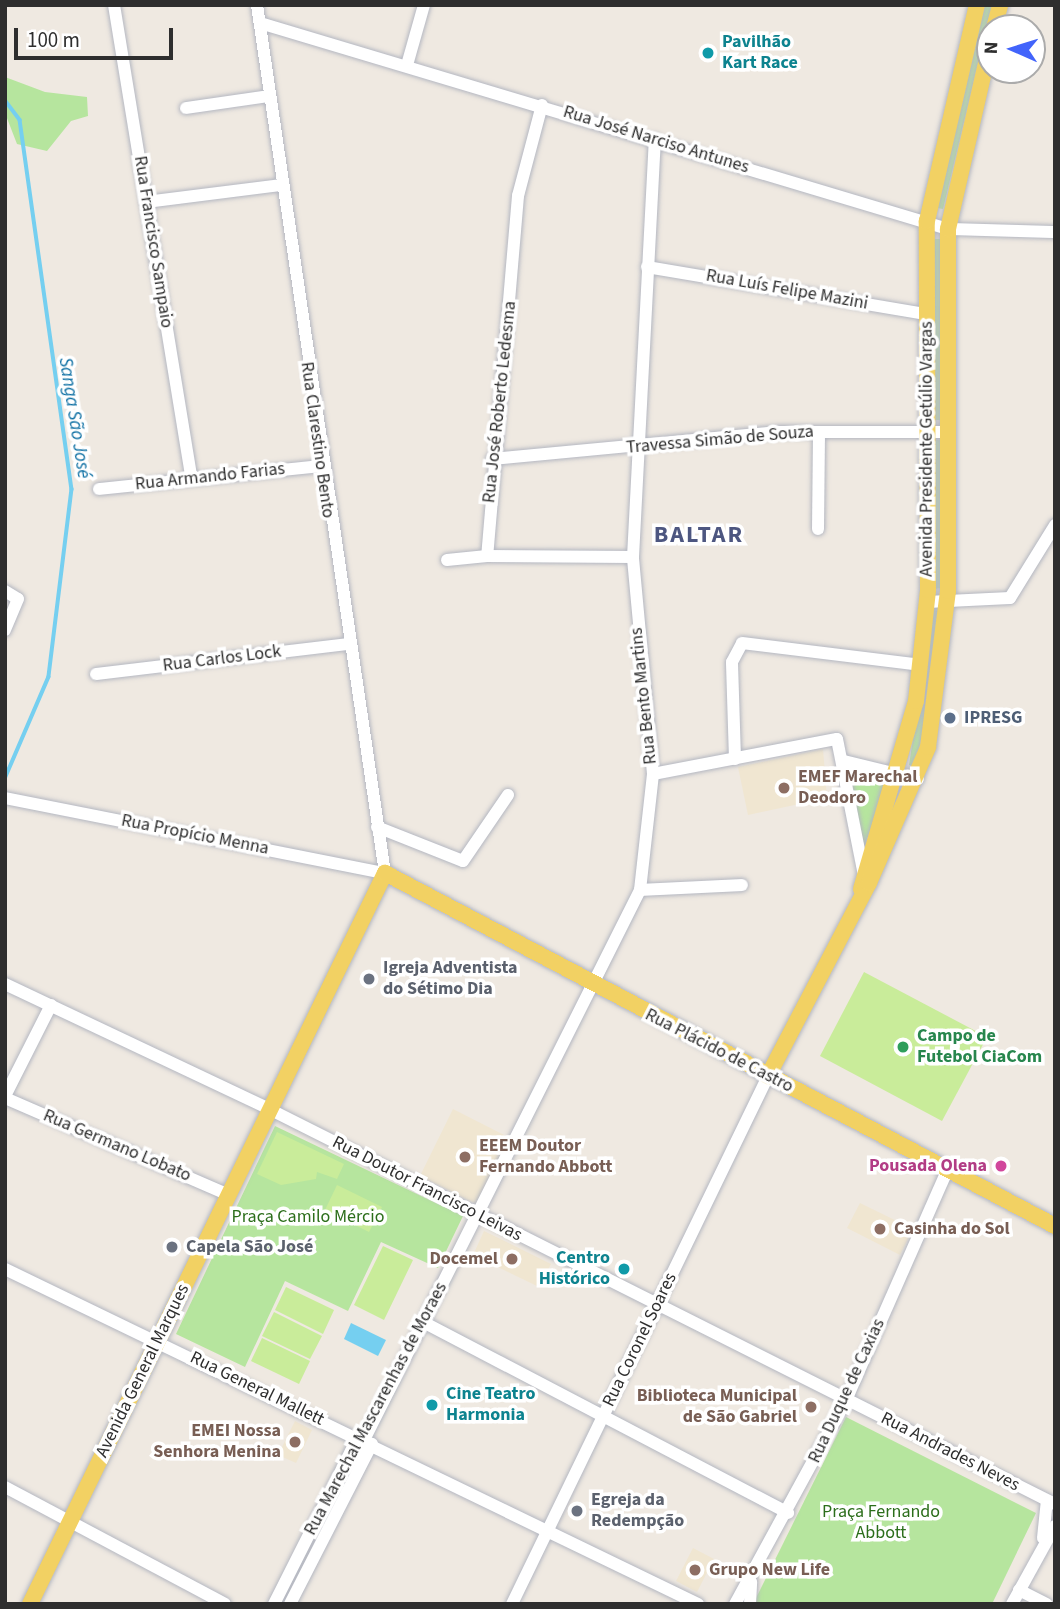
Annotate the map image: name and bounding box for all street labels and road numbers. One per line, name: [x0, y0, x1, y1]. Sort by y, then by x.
street label: Rua José Narciso Antunes: [560, 101, 752, 179]
street label: Rua Francisco Sampaio: [129, 154, 177, 330]
street label: Rua Luís Felipe Mazini: [704, 265, 870, 315]
street label: Rua José Roberto Ledesma: [479, 300, 521, 504]
street label: Avenida Presidente Getúlio Vargas: [916, 321, 938, 577]
street label: Rua Clarestino Bento: [295, 361, 339, 519]
street label: Travessa Simão de Souza: [625, 421, 815, 459]
street label: Rua Armando Farias: [134, 458, 286, 496]
street label: Rua Bento Martins: [626, 626, 662, 766]
street label: Rua Carlos Lock: [162, 641, 282, 677]
street label: Rua Propício Menna: [119, 810, 271, 860]
street label: Rua Plácido de Castro: [641, 1004, 797, 1098]
street label: Rua Germano Lobato: [40, 1105, 194, 1187]
street label: Rua Doutor Francisco Leivas: [329, 1132, 525, 1246]
street label: Rua Coronel Soares: [598, 1270, 682, 1410]
street label: Rua Marechal Mascarenhas de Moraes: [300, 1279, 452, 1539]
street label: Avenida General Marques: [92, 1281, 194, 1461]
street label: Rua Duque de Caxias: [804, 1315, 890, 1467]
street label: Rua General Mallett: [186, 1347, 328, 1431]
street label: Rua Andrades Neves: [877, 1408, 1023, 1496]

